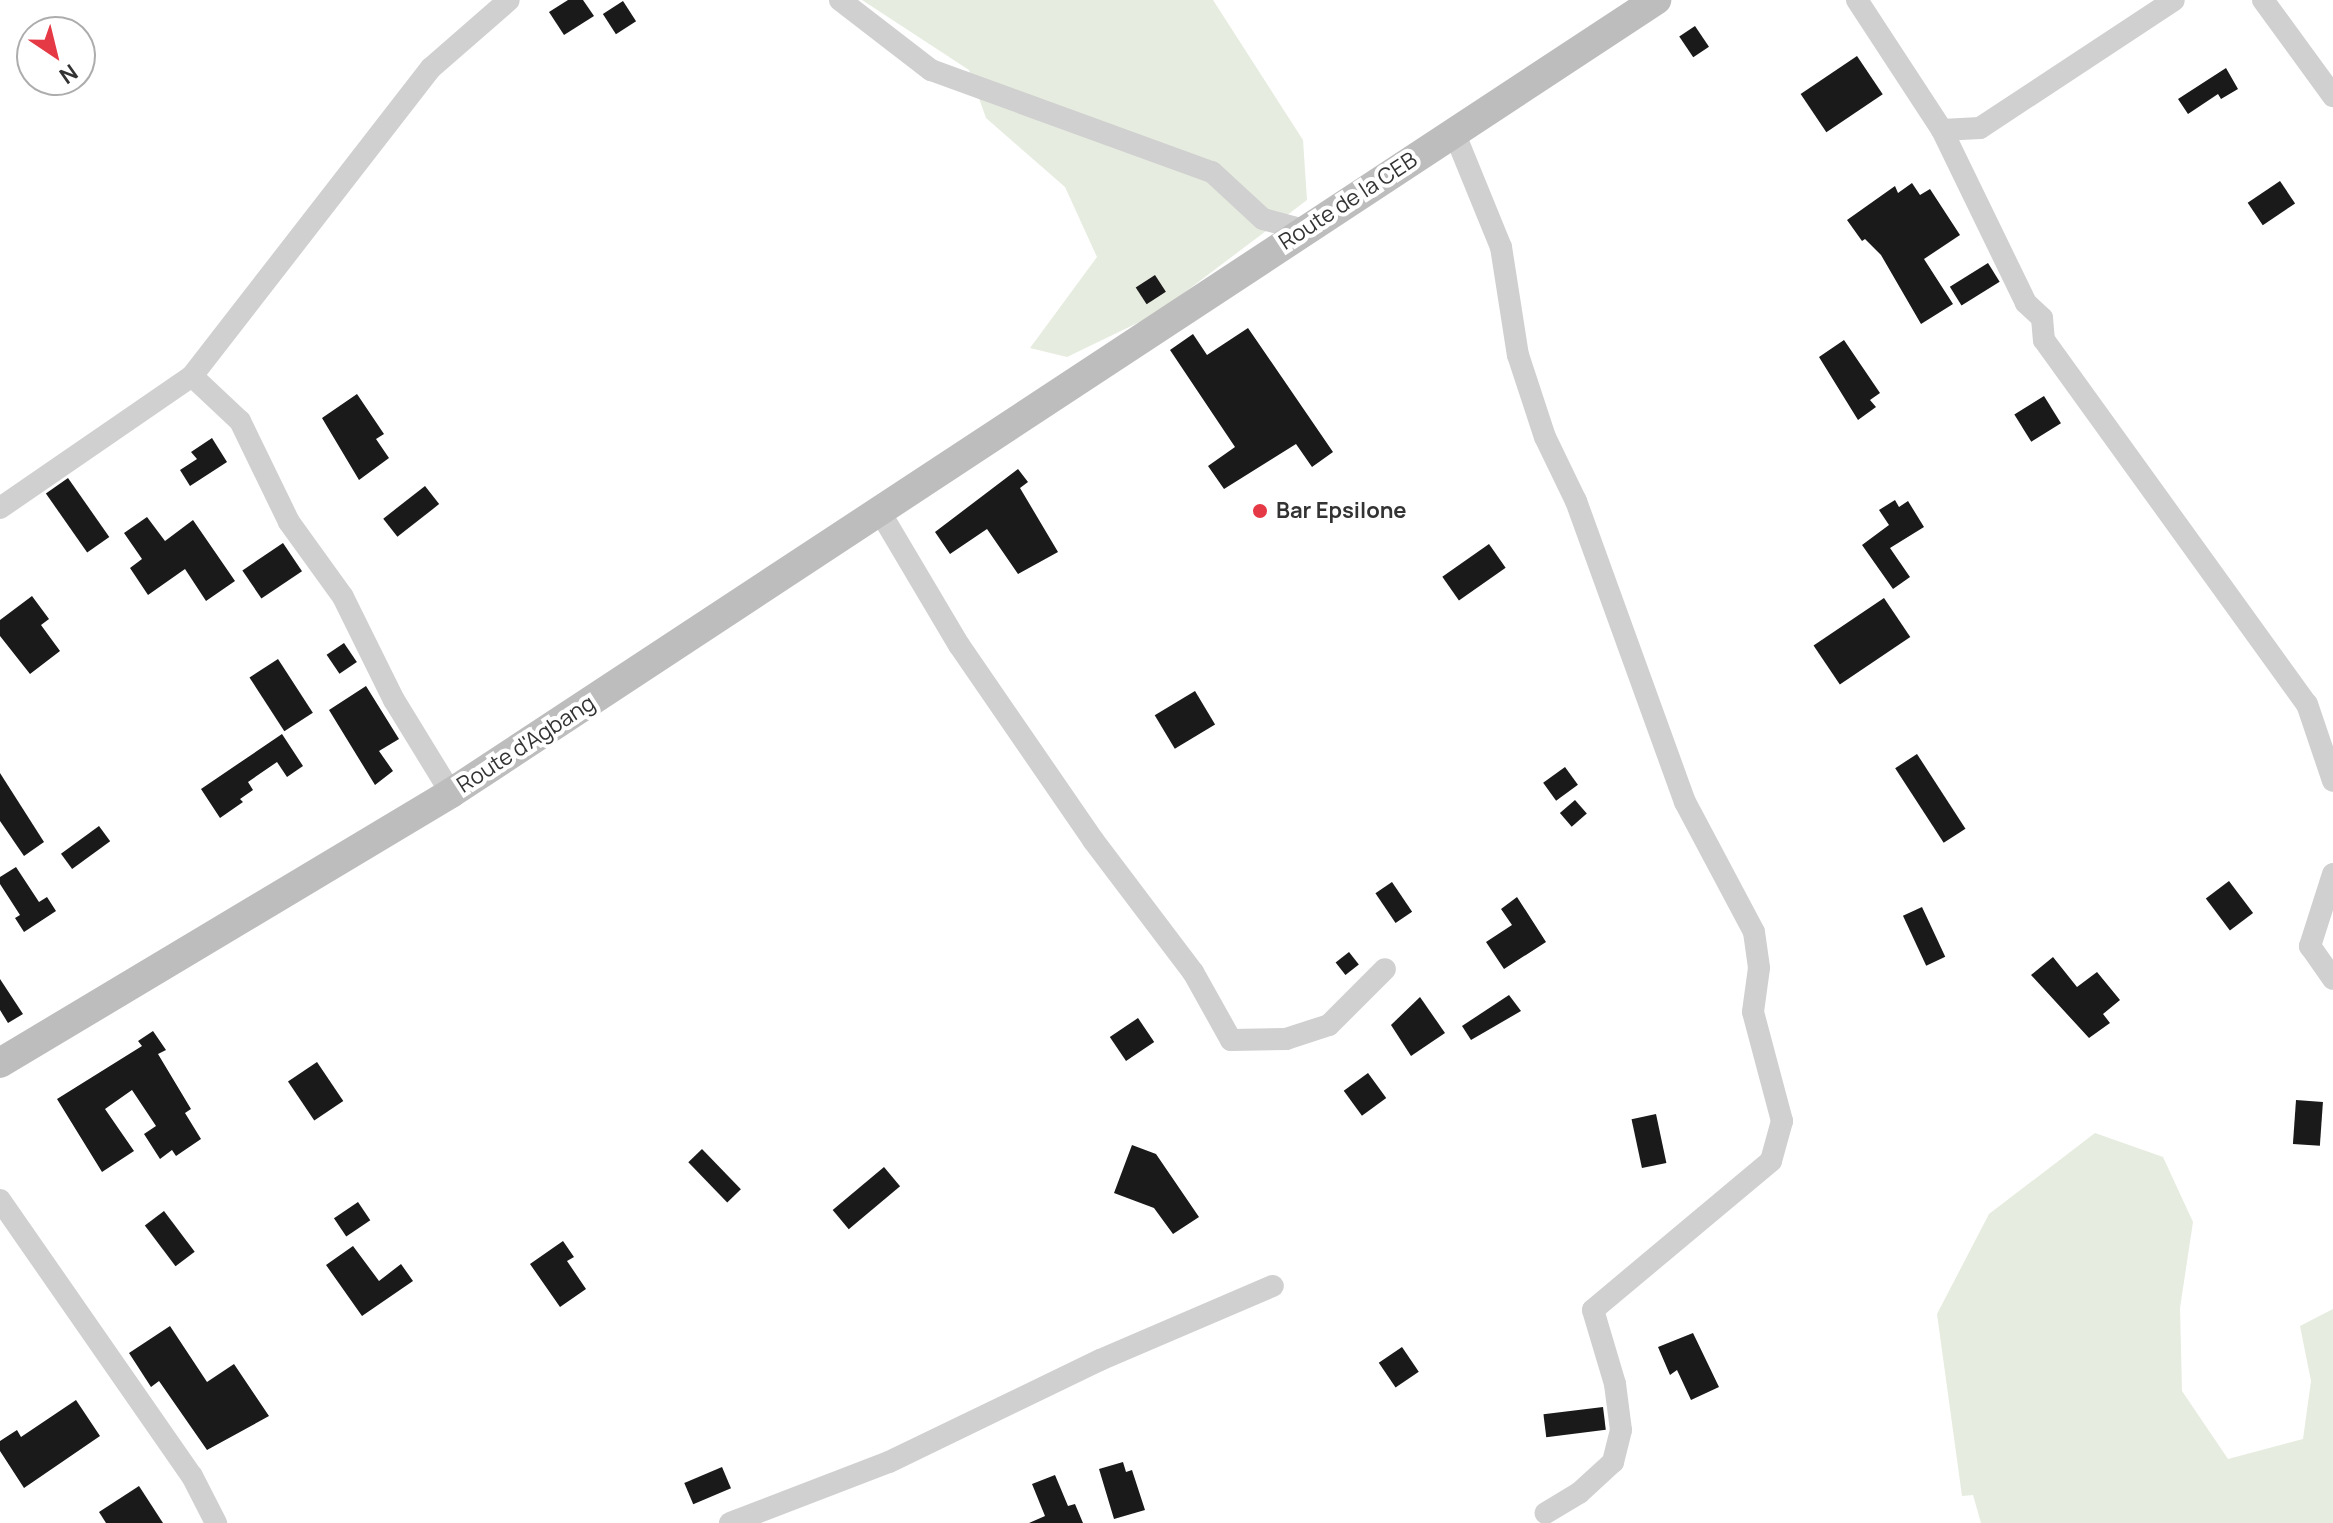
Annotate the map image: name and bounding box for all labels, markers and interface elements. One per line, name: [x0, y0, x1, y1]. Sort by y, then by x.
north arrow: [16, 16, 96, 96]
text: N: [54, 57, 84, 91]
street label: Route de la CEB: [1274, 147, 1422, 255]
place label: Bar Epsilone: [1276, 498, 1407, 524]
marker: Bar Epsilone: [1251, 502, 1269, 520]
street label: Route d'Agbang: [452, 690, 600, 798]

